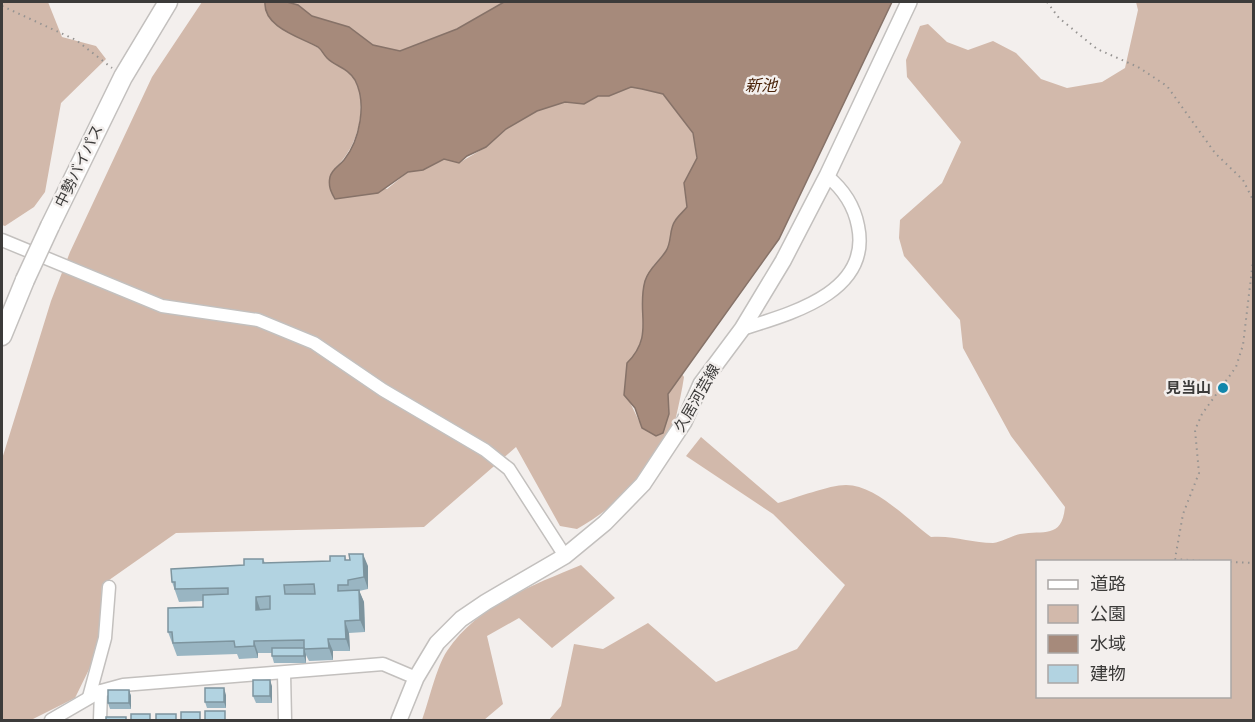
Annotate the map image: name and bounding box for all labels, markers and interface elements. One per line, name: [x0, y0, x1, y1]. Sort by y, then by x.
water label: 新池: [745, 75, 779, 95]
street label: 中勢バイパス: [50, 121, 107, 210]
street label: 久居河芸線: [670, 361, 724, 435]
place label: 見当山: [1166, 378, 1211, 397]
marker: 見当山: [1216, 381, 1230, 395]
legend: [1036, 560, 1231, 698]
text: 道路: [1090, 572, 1126, 595]
text: 公園: [1090, 602, 1126, 625]
text: 水域: [1090, 632, 1126, 655]
text: 建物: [1090, 662, 1126, 685]

